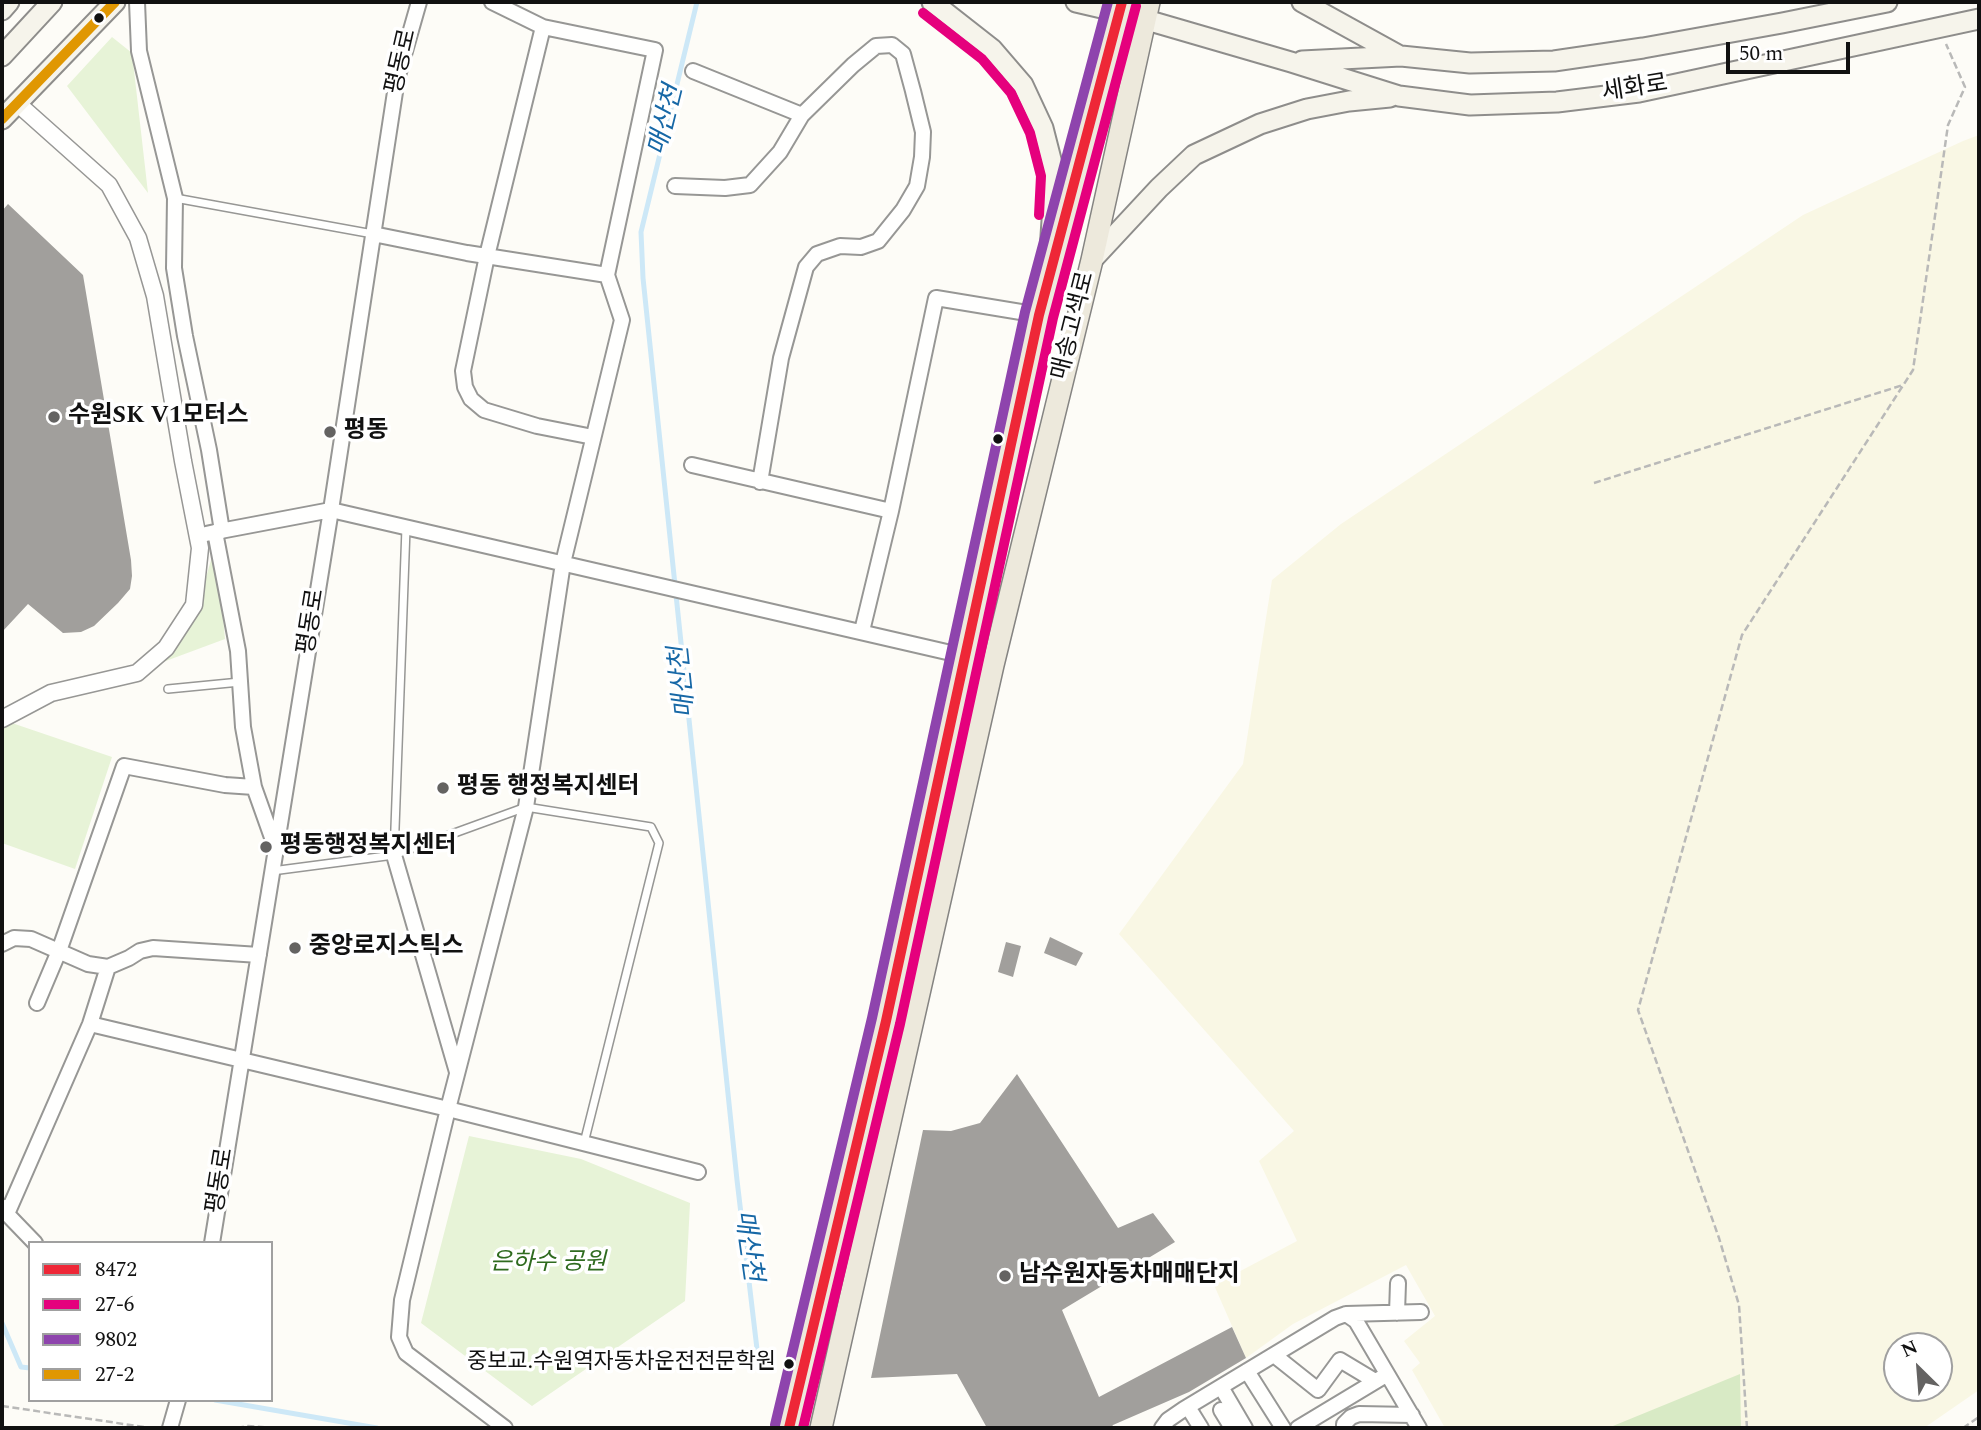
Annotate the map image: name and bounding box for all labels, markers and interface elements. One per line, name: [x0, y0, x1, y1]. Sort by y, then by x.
unlabelled marker: [92, 11, 106, 25]
street label: 평동로: [382, 26, 424, 98]
scale bar: [1729, 28, 1853, 72]
text: 50 m: [1739, 38, 1783, 70]
street label: 세화로: [1600, 71, 1670, 109]
water label: 매산천: [644, 82, 692, 160]
street label: 매송고색로: [1048, 269, 1102, 383]
place label: 수원SK V1모터스: [68, 403, 249, 431]
marker: 수원SK V1모터스: [46, 409, 62, 425]
place label: 평동: [344, 418, 388, 446]
marker: 평동: [322, 424, 338, 440]
unlabelled marker: [991, 432, 1005, 446]
street label: 평동로: [294, 587, 332, 657]
water label: 매산천: [666, 645, 704, 719]
place label: 평동 행정복지센터: [457, 774, 640, 802]
marker: 평동 행정복지센터: [435, 780, 451, 796]
place label: 평동행정복지센터: [280, 833, 457, 861]
marker: 평동행정복지센터: [258, 839, 274, 855]
place label: 중앙로지스틱스: [309, 934, 464, 962]
marker: 중앙로지스틱스: [287, 940, 303, 956]
street label: 평동로: [203, 1146, 241, 1216]
water label: 매산천: [726, 1208, 766, 1284]
legend: [28, 1241, 273, 1402]
park label: 은하수 공원: [490, 1250, 606, 1278]
text: 8472: [95, 1254, 137, 1286]
place label: 남수원자동차매매단지: [1019, 1262, 1240, 1290]
marker: 남수원자동차매매단지: [997, 1268, 1013, 1284]
text: 27-6: [95, 1289, 134, 1321]
text: 9802: [95, 1324, 137, 1356]
north arrow: [1883, 1332, 1953, 1402]
text: N: [1897, 1333, 1923, 1366]
place label: 중보교.수원역자동차운전전문학원: [467, 1351, 776, 1377]
marker: 중보교.수원역자동차운전전문학원: [782, 1357, 796, 1371]
text: 27-2: [95, 1359, 134, 1391]

